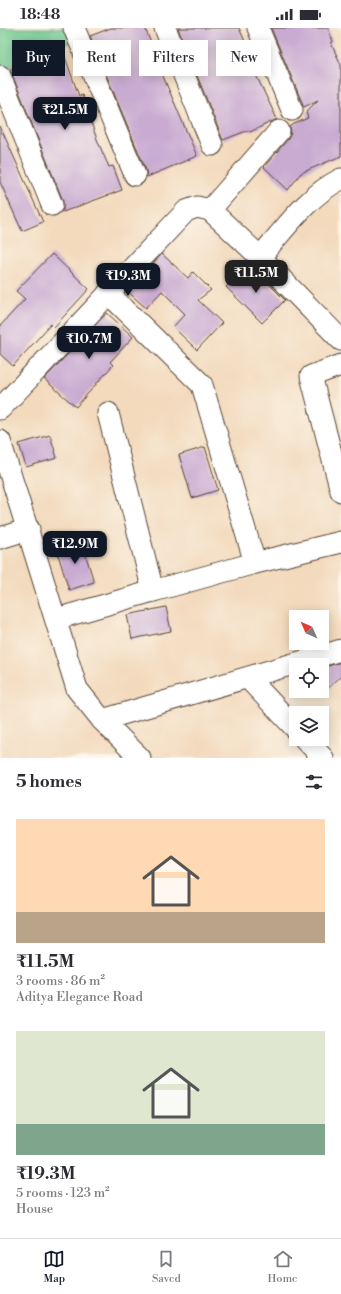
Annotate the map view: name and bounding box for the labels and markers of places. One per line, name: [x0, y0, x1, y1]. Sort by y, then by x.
pin: ₹21.5M: [32, 97, 98, 131]
pin: ₹11.5M: [223, 260, 289, 294]
pin: ₹19.3M: [95, 263, 161, 297]
pin: ₹10.7M: [56, 326, 122, 360]
pin: ₹12.9M: [42, 531, 108, 565]

